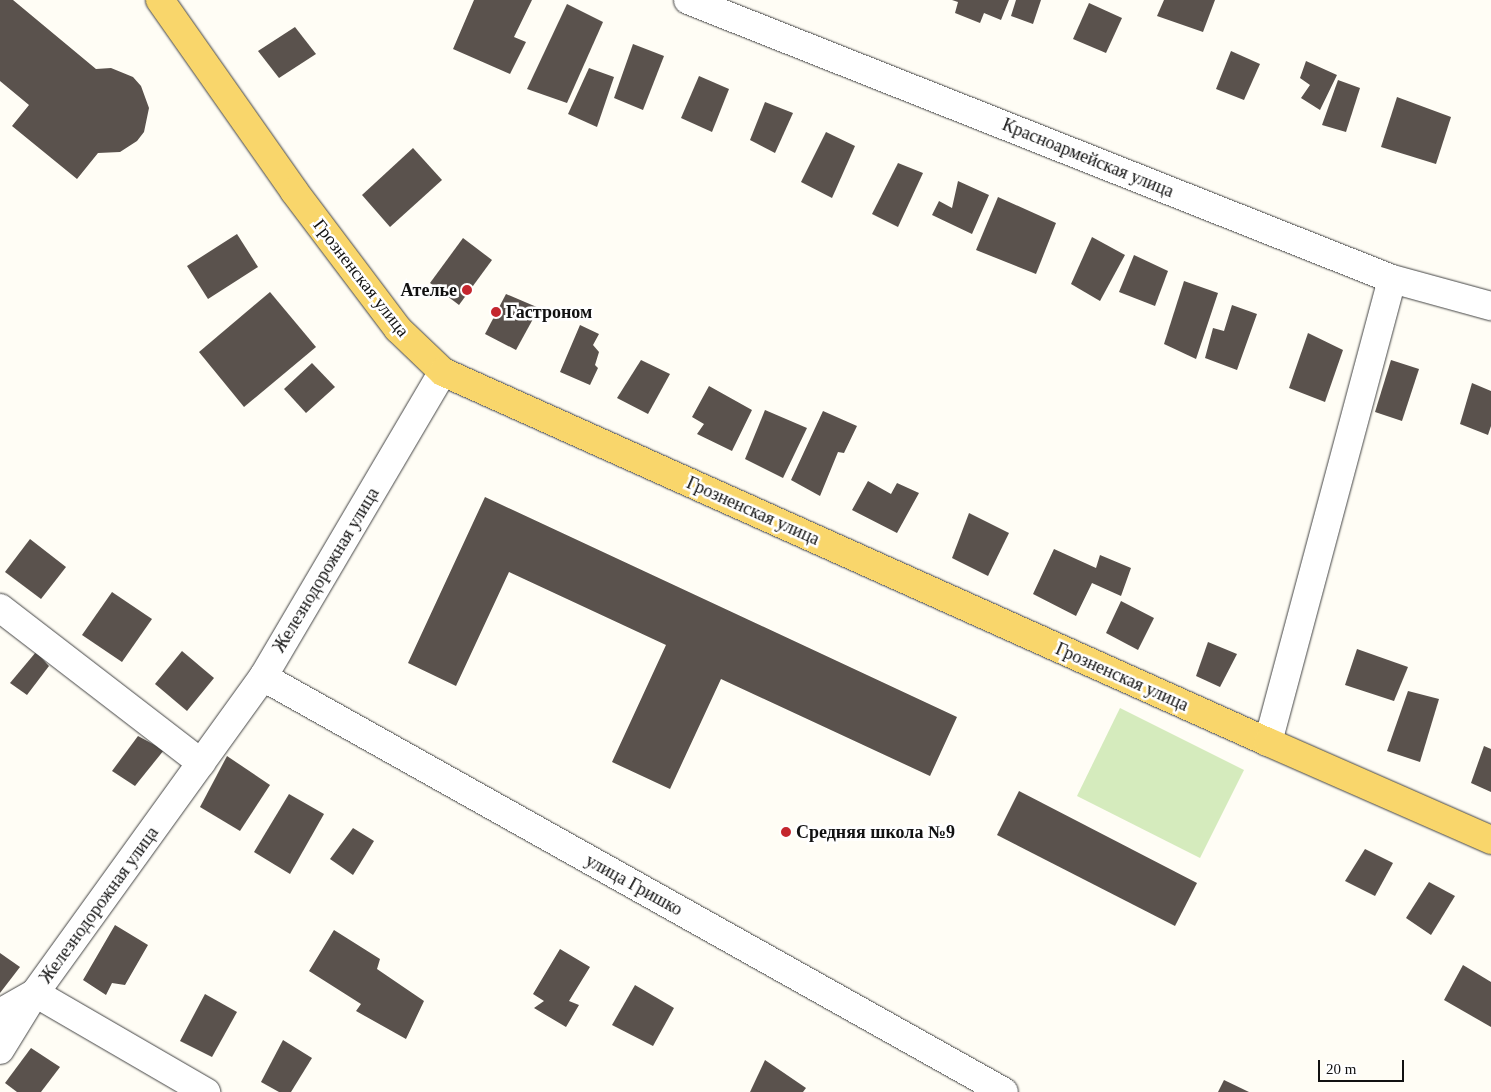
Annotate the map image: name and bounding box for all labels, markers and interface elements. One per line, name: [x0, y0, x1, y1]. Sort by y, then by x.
street label: Красноармейская улица: [999, 114, 1177, 202]
street label: Грозненская улица: [308, 215, 414, 341]
place label: Ателье: [400, 279, 457, 301]
marker: Ателье: [461, 284, 473, 296]
place label: Гастроном: [506, 301, 592, 323]
marker: Гастроном: [490, 306, 502, 318]
street label: Грозненская улица: [683, 472, 823, 550]
street label: Железнодорожная улица: [268, 484, 384, 656]
street label: Грозненская улица: [1052, 638, 1192, 716]
place label: Средняя школа №9: [796, 821, 955, 843]
street label: Железнодорожная улица: [35, 822, 163, 988]
marker: Средняя школа №9: [780, 826, 792, 838]
street label: улица Гришко: [582, 849, 686, 921]
scale bar: [1321, 1050, 1407, 1082]
text: 20 m: [1326, 1061, 1356, 1077]

